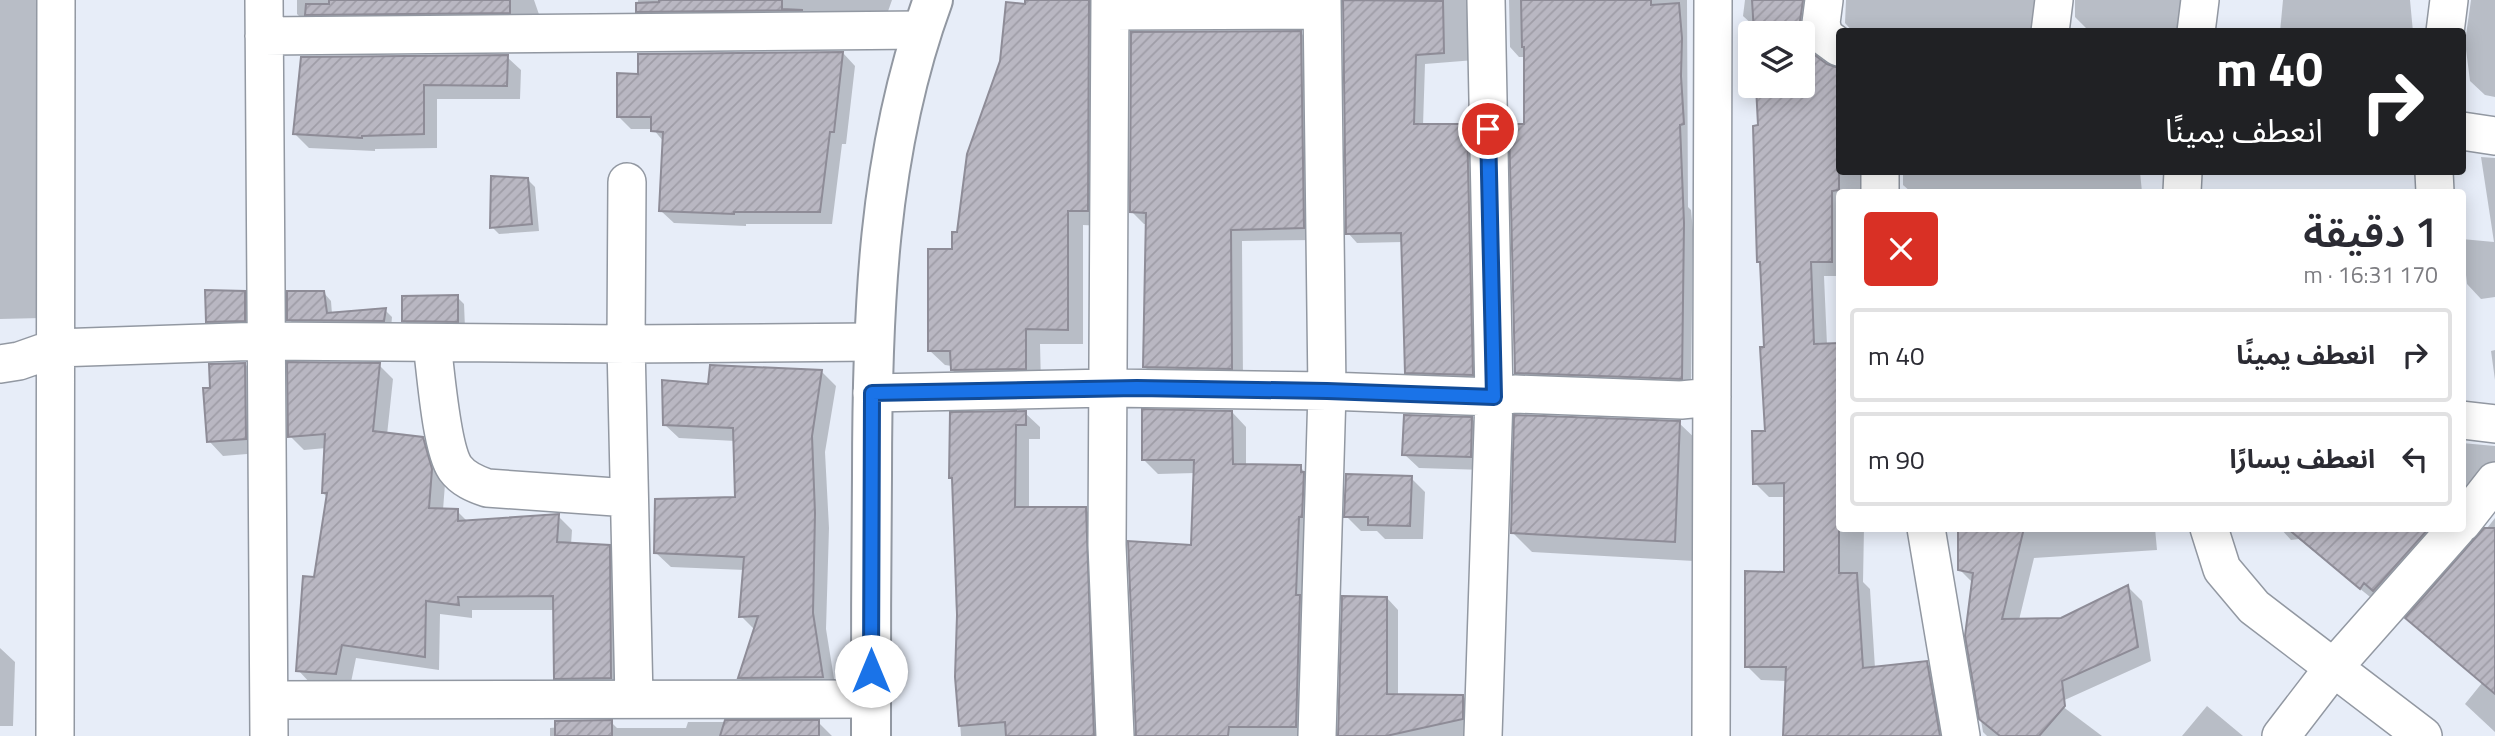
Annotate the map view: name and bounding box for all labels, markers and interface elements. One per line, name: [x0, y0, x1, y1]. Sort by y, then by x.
map controls: [1738, 21, 1815, 98]
button: layers: [1738, 21, 1815, 98]
text: 40 m: [2216, 30, 2323, 105]
icon: right: [2347, 56, 2438, 147]
pin: [1458, 99, 1518, 159]
text: انعطف يمينًا: [2165, 106, 2323, 154]
icon: arrive: [1469, 110, 1507, 148]
text: 1 دقيقة: [2303, 199, 2438, 263]
button: close: [1864, 212, 1938, 286]
text: 170 m · 16:31: [2303, 257, 2438, 292]
text: انعطف يمينًا: [2236, 335, 2375, 374]
text: 40 m: [1868, 336, 1925, 375]
icon: right: [2396, 336, 2434, 374]
text: انعطف يسارًا: [2230, 439, 2375, 478]
text: 90 m: [1868, 440, 1925, 479]
icon: left: [2396, 440, 2434, 478]
position arrow: [834, 634, 908, 708]

